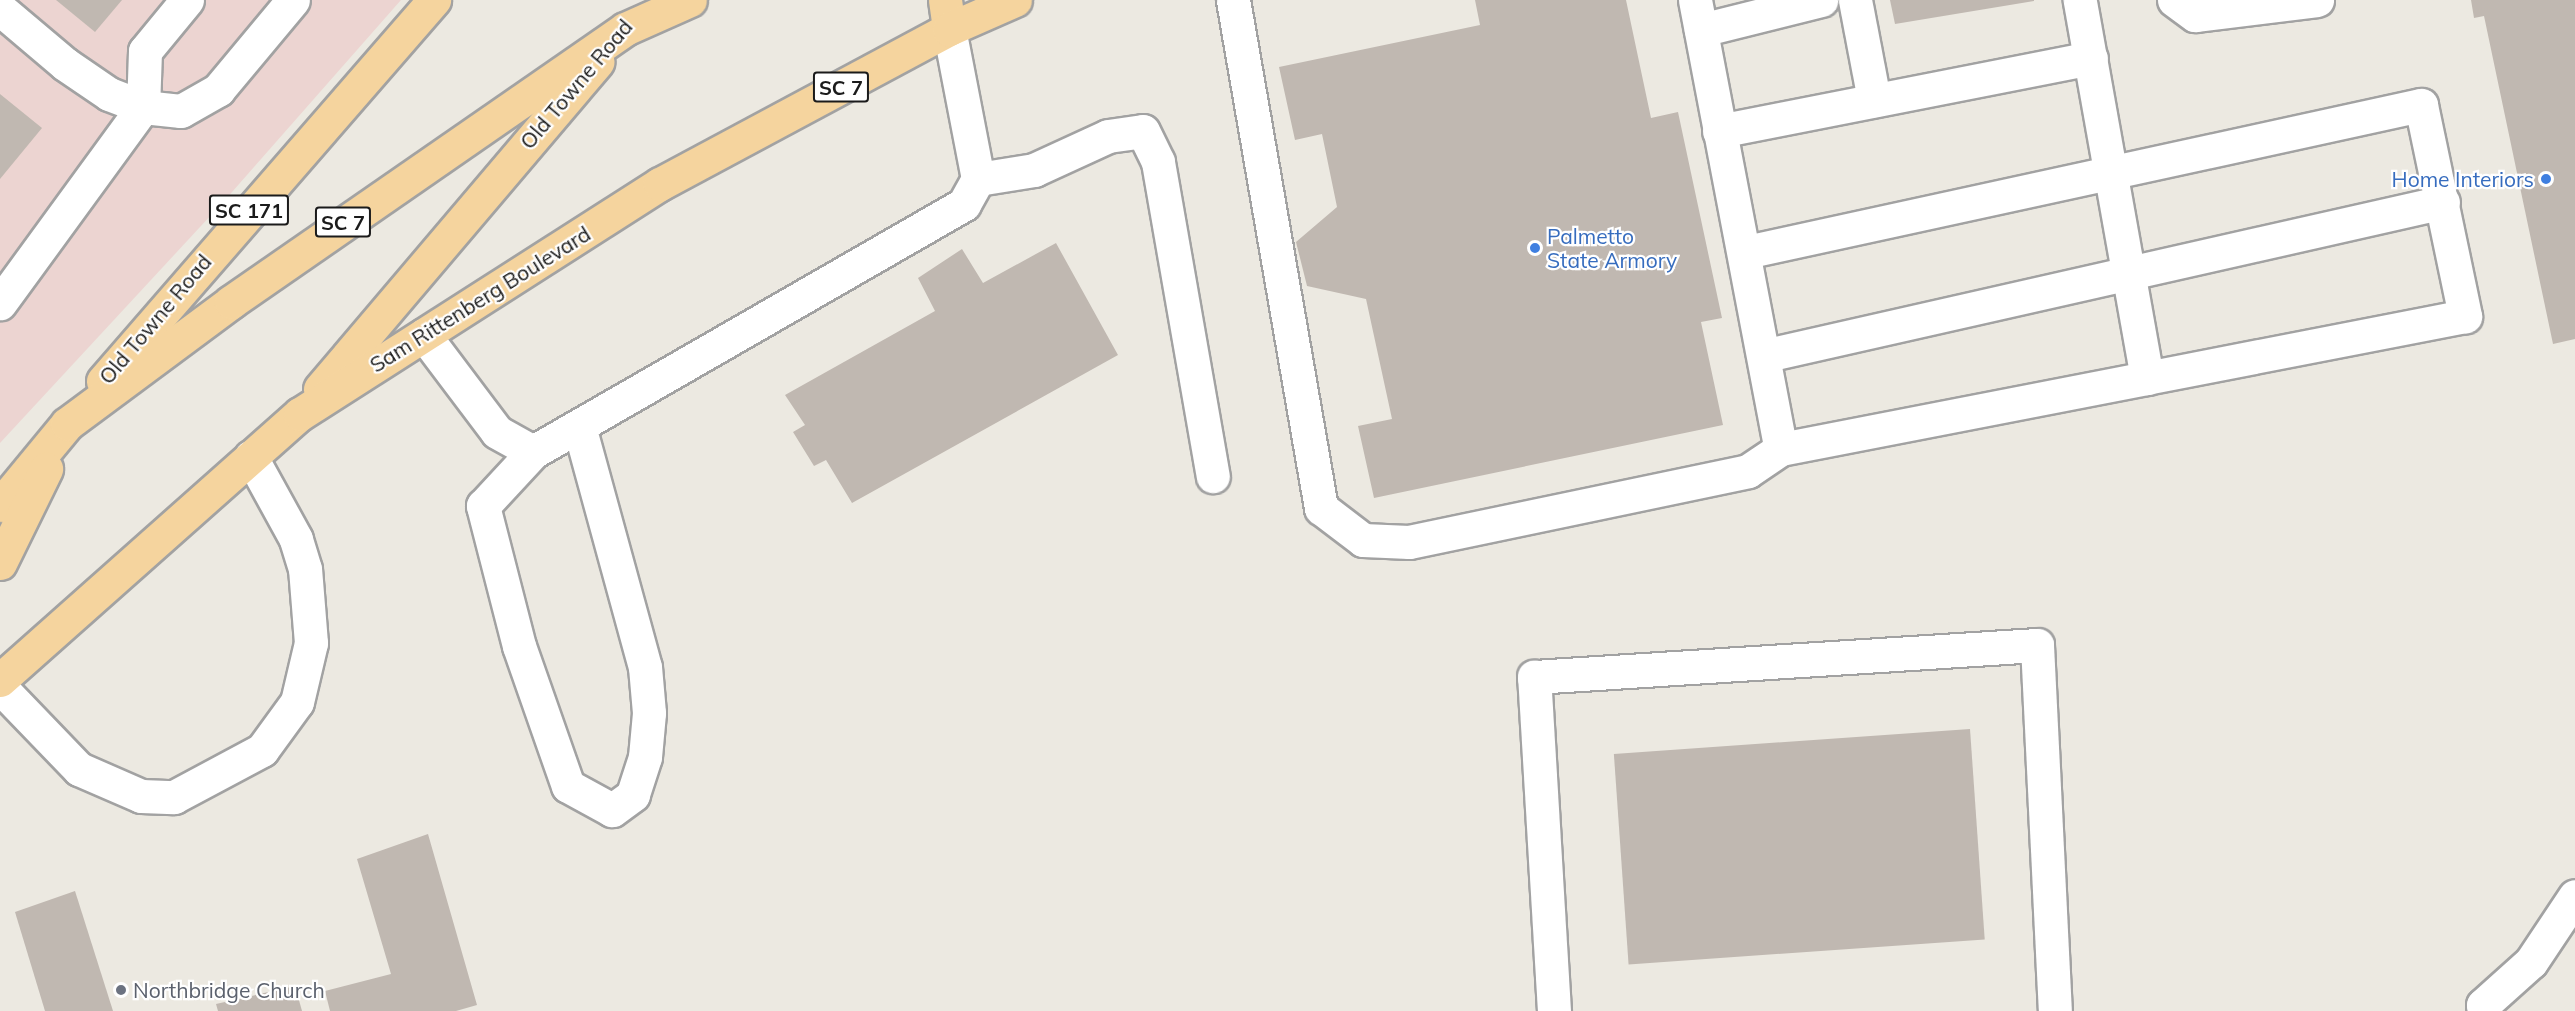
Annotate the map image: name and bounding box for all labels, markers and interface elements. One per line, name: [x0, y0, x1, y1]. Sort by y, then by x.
street label: Old Towne Road: [515, 14, 637, 154]
road number: SC 7: [812, 70, 870, 104]
place label: Home Interiors: [2392, 166, 2534, 192]
marker: Home Interiors: [2539, 172, 2553, 186]
road number: SC 171: [208, 193, 290, 227]
road number: SC 7: [314, 205, 372, 239]
street label: Sam Rittenberg Boulevard: [365, 221, 595, 377]
place label: Palmetto State Armory: [1547, 223, 1677, 273]
marker: Palmetto State Armory: [1528, 241, 1542, 255]
street label: Old Towne Road: [94, 249, 216, 389]
place label: Northbridge Church: [133, 977, 325, 1003]
marker: Northbridge Church: [114, 983, 128, 997]

